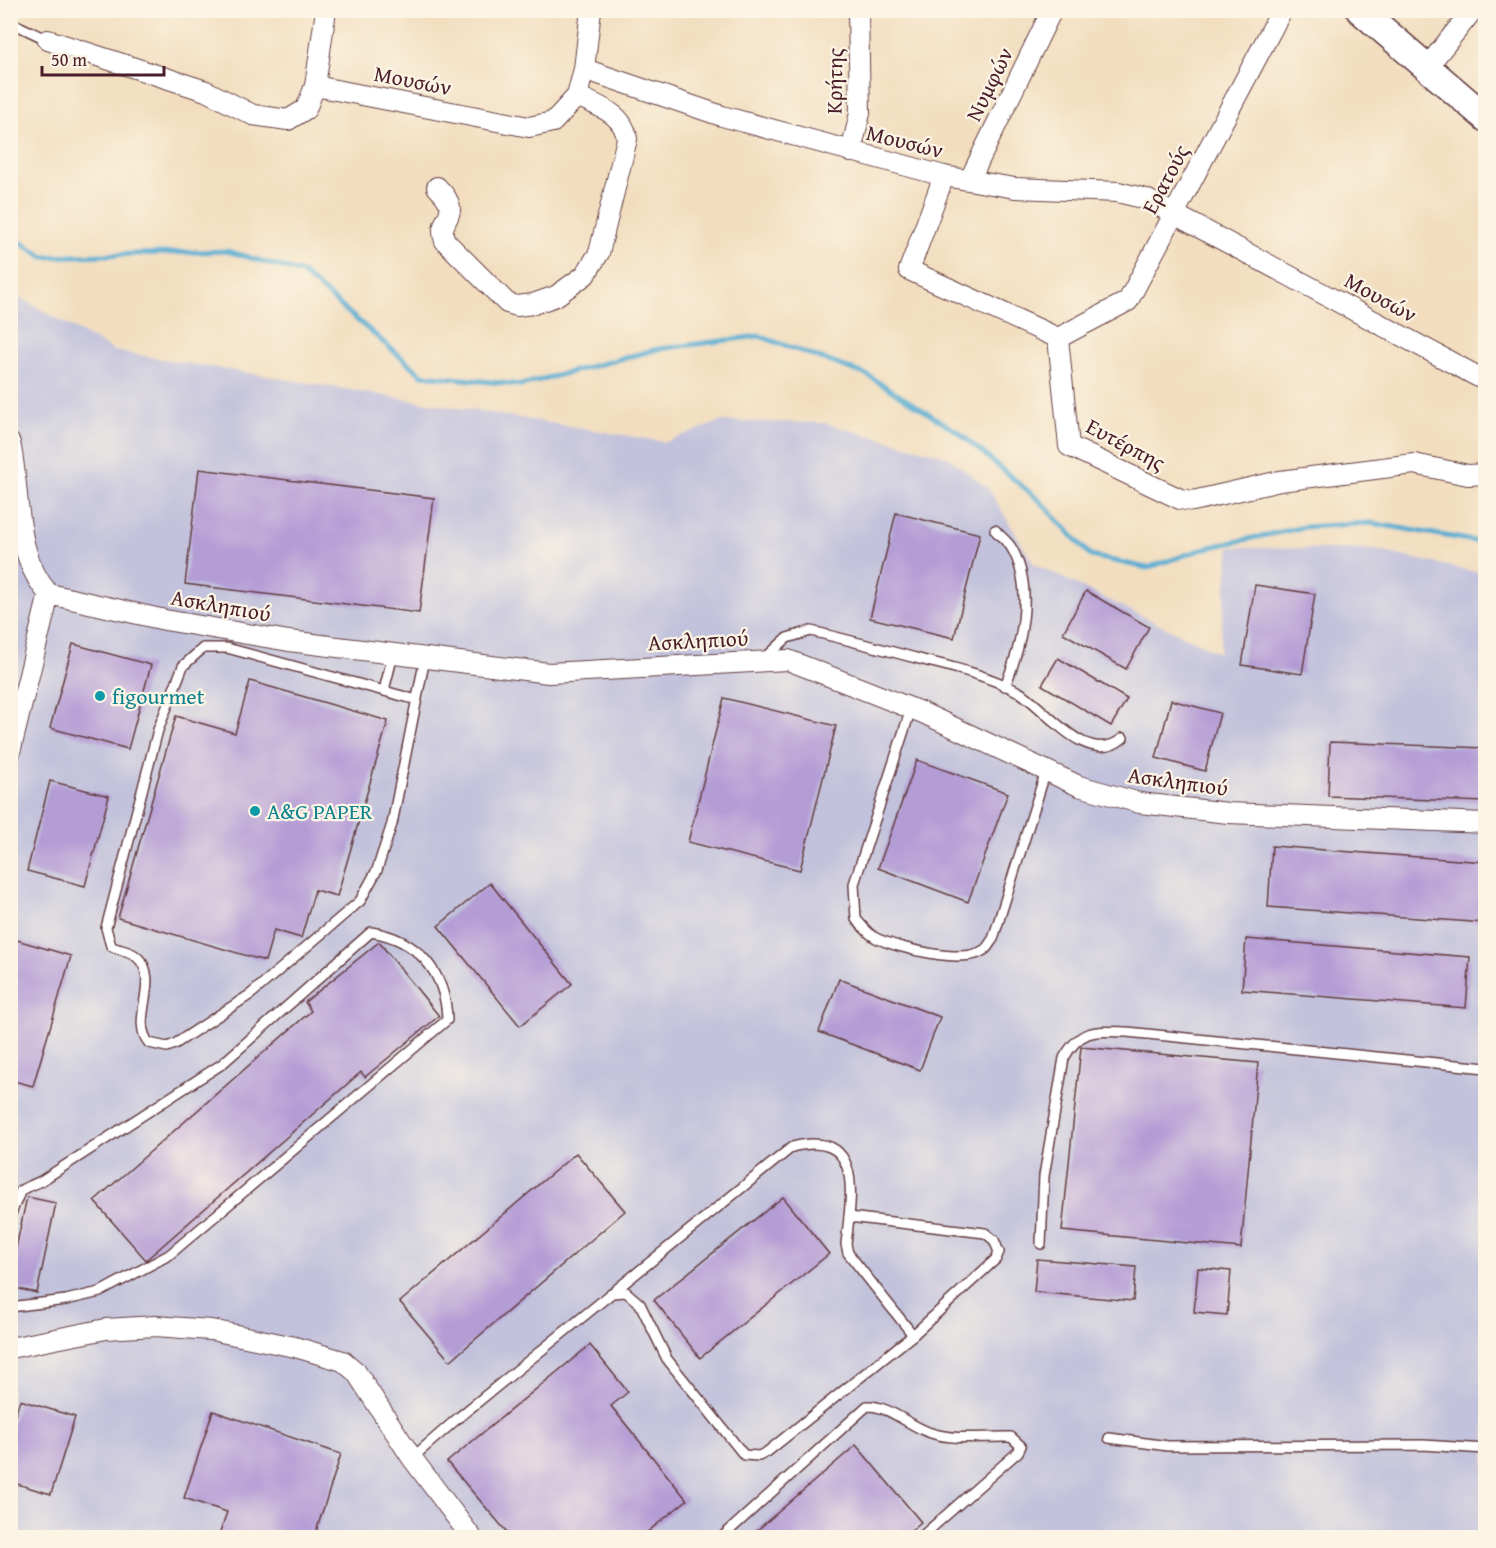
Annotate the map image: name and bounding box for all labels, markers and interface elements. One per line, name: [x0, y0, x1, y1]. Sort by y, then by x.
scale bar: [42, 39, 164, 77]
street label: Νυμφών: [957, 41, 1021, 127]
text: 50 m: [51, 46, 87, 73]
street label: Κρήτης: [817, 47, 851, 114]
street label: Μουσών: [371, 57, 455, 103]
street label: Μουσών: [863, 116, 947, 166]
street label: Ερατούς: [1133, 138, 1197, 220]
street label: Μουσών: [1339, 264, 1423, 330]
street label: Ευτέρπης: [1081, 410, 1172, 479]
street label: Ασκληπιού: [169, 581, 273, 629]
street label: Ασκληπιού: [647, 621, 749, 659]
place label: figourmet: [112, 680, 205, 712]
marker: figourmet: [93, 689, 107, 703]
street label: Ασκληπιού: [1126, 758, 1230, 804]
place label: A&G PAPER: [267, 795, 373, 827]
marker: A&G PAPER: [248, 804, 262, 818]

